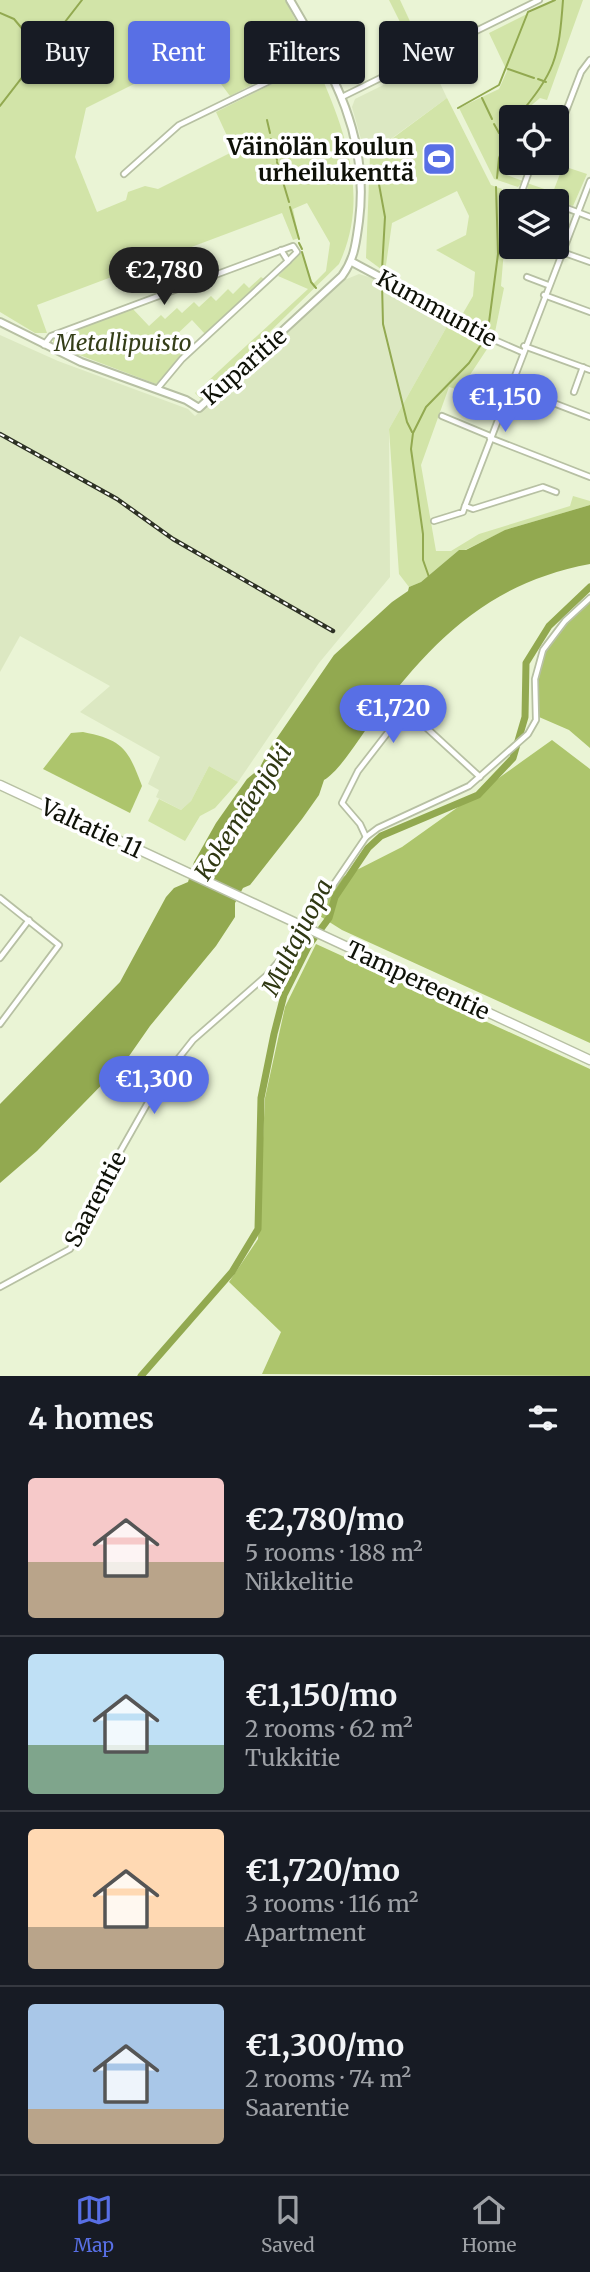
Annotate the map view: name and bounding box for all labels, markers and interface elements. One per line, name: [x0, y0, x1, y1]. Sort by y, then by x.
chip: Buy: [21, 21, 114, 84]
chip: Rent: [128, 21, 230, 84]
chip: Filters: [244, 21, 365, 84]
chip: New: [379, 21, 478, 84]
map controls: [499, 105, 569, 259]
button: locate: [499, 105, 569, 175]
place label: Väinölän koulun urheilukenttä: [226, 132, 414, 187]
sports icon: Väinölän koulun urheilukenttä: [420, 140, 458, 178]
button: layers: [499, 189, 569, 259]
pin: €2,780: [107, 247, 221, 307]
text: €2,780: [125, 255, 203, 284]
street label: Kummuntie: [372, 263, 502, 353]
street label: Kuparitie: [196, 321, 292, 411]
park label: Metallipuisto: [53, 328, 192, 357]
pin: €1,150: [448, 374, 562, 434]
text: €1,150: [469, 382, 541, 411]
pin: €1,720: [336, 686, 450, 745]
text: €1,720: [356, 693, 430, 722]
water label: Kokemäenjoki: [187, 738, 298, 887]
street label: Valtatie 11: [36, 791, 147, 864]
water label: Multajuopa: [254, 874, 339, 1001]
street label: Tampereentie: [342, 934, 494, 1026]
pin: €1,300: [97, 1056, 211, 1116]
text: €1,300: [115, 1064, 193, 1093]
street label: Saarentie: [58, 1146, 132, 1252]
text: 4 homes: [28, 1399, 154, 1437]
icon: filters: [524, 1399, 562, 1437]
text: €2,780/mo: [245, 1500, 404, 1538]
icon: home: [84, 1506, 168, 1590]
text: 5 rooms · 188 m²: [245, 1538, 423, 1567]
text: Nikkelitie: [245, 1567, 353, 1596]
text: €1,150/mo: [245, 1676, 397, 1714]
icon: home: [84, 1682, 168, 1766]
text: 2 rooms · 62 m²: [245, 1714, 413, 1743]
text: Tukkitie: [245, 1743, 340, 1772]
text: €1,720/mo: [245, 1851, 400, 1889]
icon: home: [84, 1857, 168, 1941]
text: 3 rooms · 116 m²: [245, 1889, 419, 1918]
text: Apartment: [245, 1918, 366, 1947]
text: €1,300/mo: [245, 2026, 404, 2064]
icon: home: [84, 2032, 168, 2116]
text: 2 rooms · 74 m²: [245, 2064, 411, 2093]
text: Saarentie: [245, 2093, 349, 2122]
tab: Map: [73, 2191, 114, 2257]
tab: Saved: [261, 2191, 315, 2257]
tab: Home: [462, 2191, 517, 2257]

